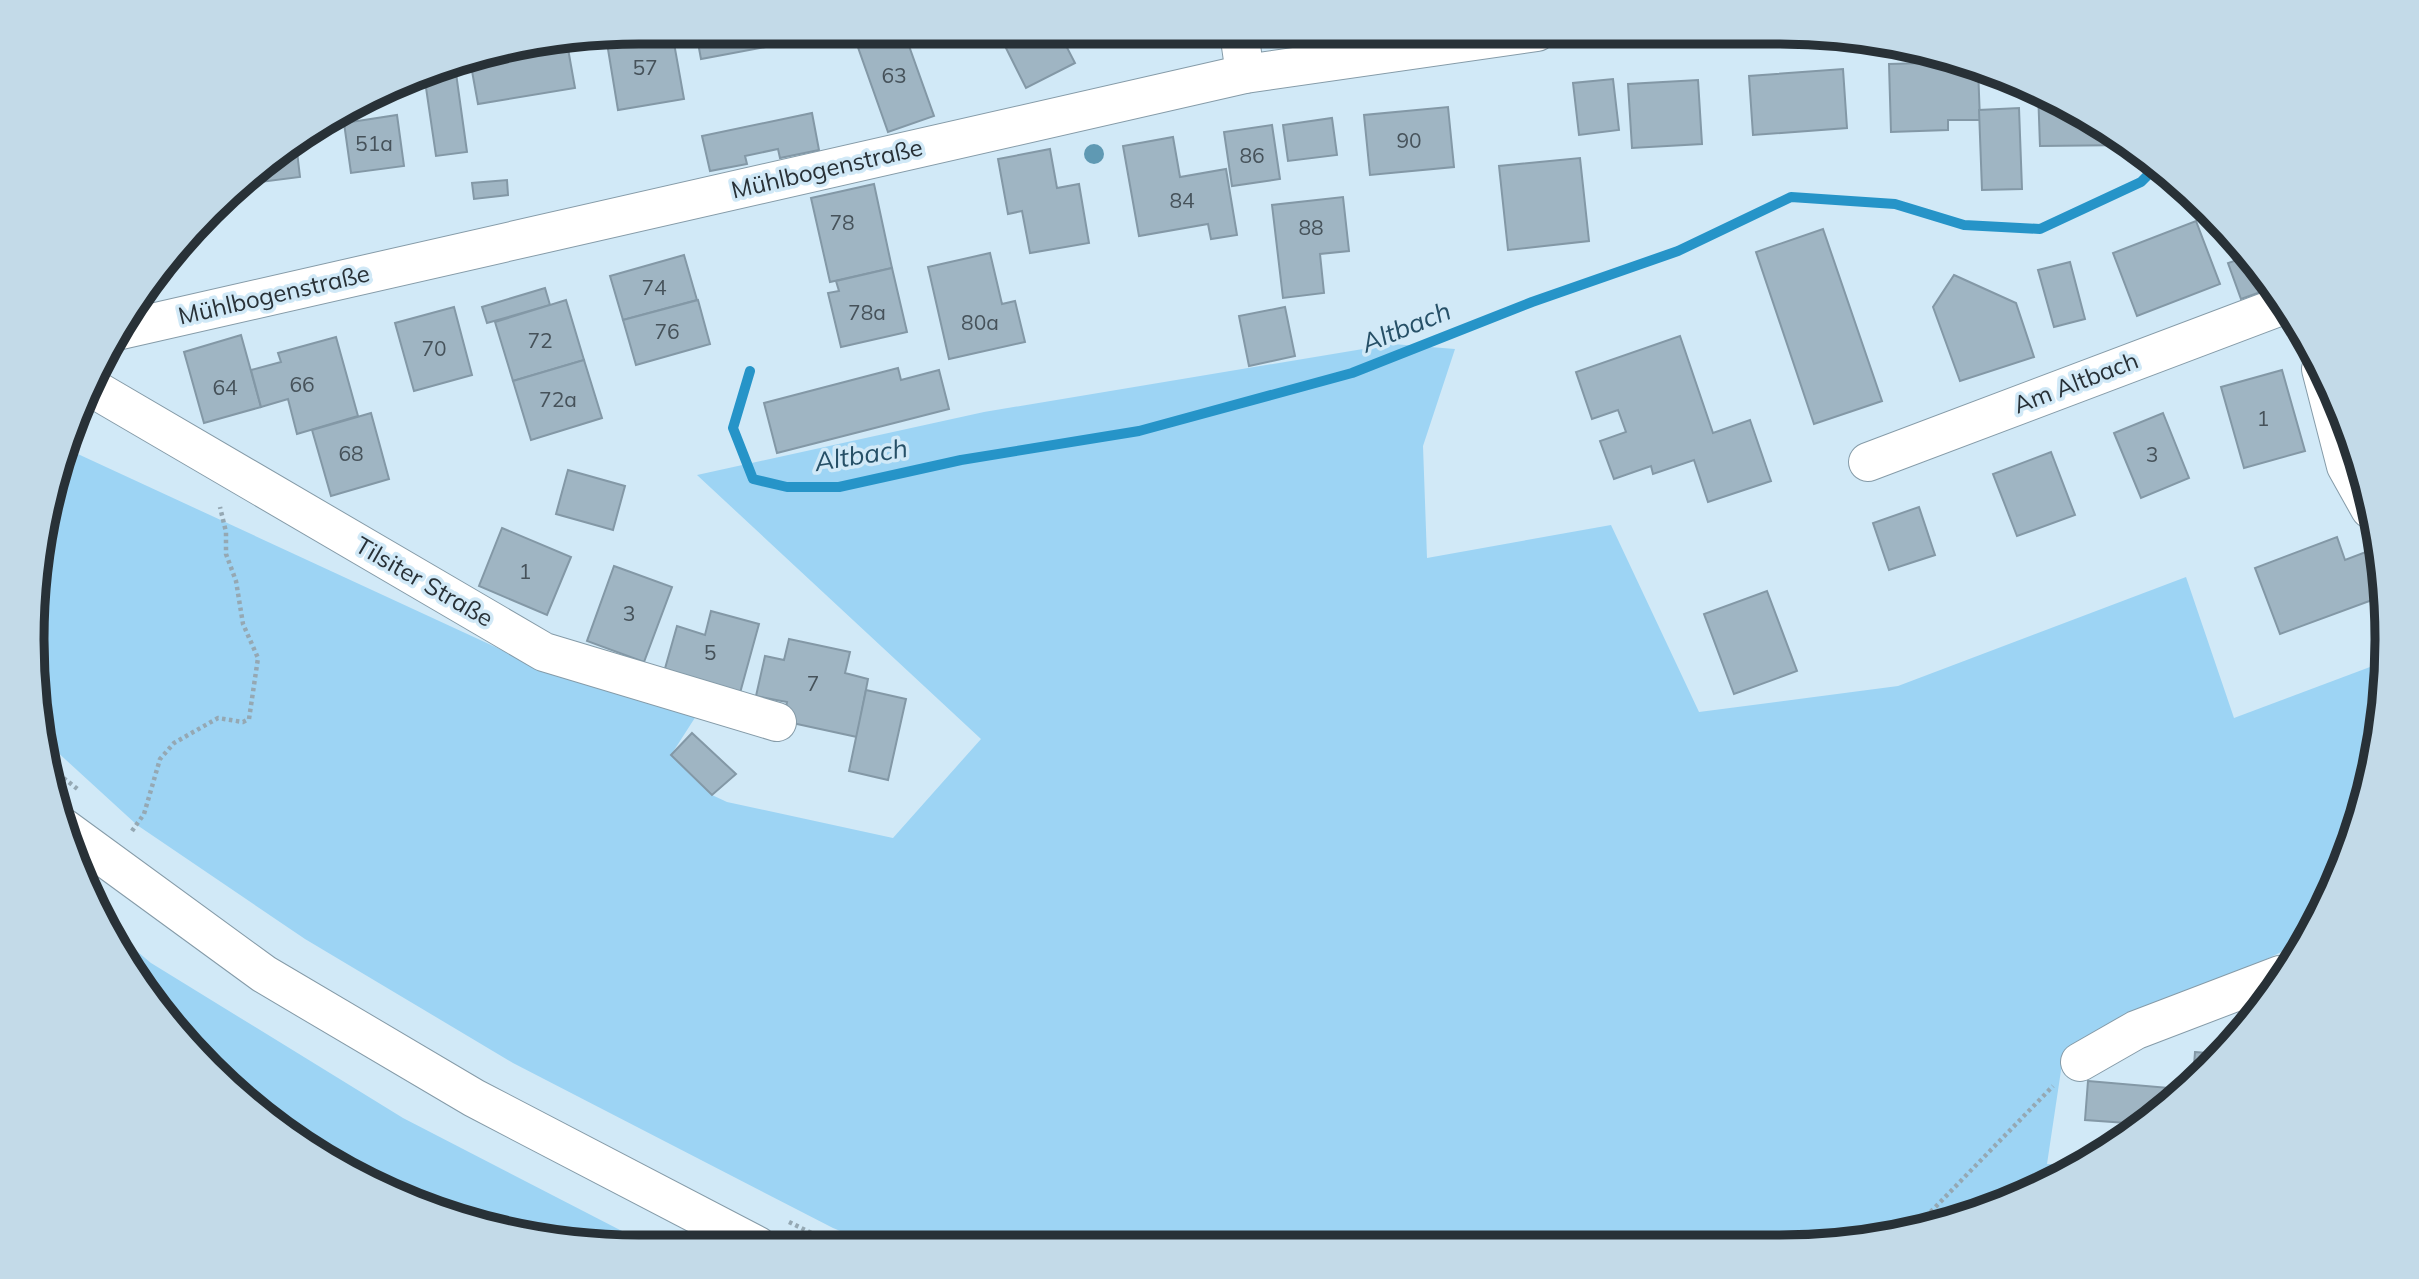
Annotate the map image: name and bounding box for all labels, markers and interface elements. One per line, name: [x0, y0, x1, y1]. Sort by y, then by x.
house number: 57: [632, 54, 658, 80]
house number: 63: [881, 62, 907, 88]
house number: 90: [1396, 127, 1422, 153]
house number: 51a: [355, 130, 393, 156]
street label: Mühlbogenstraße: [728, 131, 925, 205]
house number: 86: [1239, 142, 1265, 168]
house number: 84: [1169, 187, 1195, 213]
house number: 78: [829, 209, 855, 235]
house number: 88: [1298, 214, 1324, 240]
street label: Mühlbogenstraße: [175, 257, 372, 331]
house number: 74: [641, 274, 667, 300]
water label: Altbach: [1355, 294, 1455, 360]
house number: 78a: [848, 299, 886, 325]
house number: 80a: [961, 309, 999, 335]
house number: 76: [654, 318, 680, 344]
house number: 72: [527, 327, 553, 353]
house number: 70: [421, 335, 447, 361]
street label: Am Altbach: [2009, 345, 2142, 420]
house number: 66: [289, 371, 315, 397]
house number: 64: [212, 374, 238, 400]
house number: 72a: [539, 386, 577, 412]
house number: 1: [2257, 405, 2269, 431]
water label: Altbach: [811, 431, 910, 478]
house number: 68: [338, 440, 364, 466]
house number: 3: [2146, 441, 2158, 467]
street label: Tilsiter Straße: [350, 530, 499, 633]
house number: 1: [519, 558, 531, 584]
house number: 3: [623, 600, 635, 626]
house number: 5: [704, 639, 716, 665]
house number: 7: [807, 670, 819, 696]

